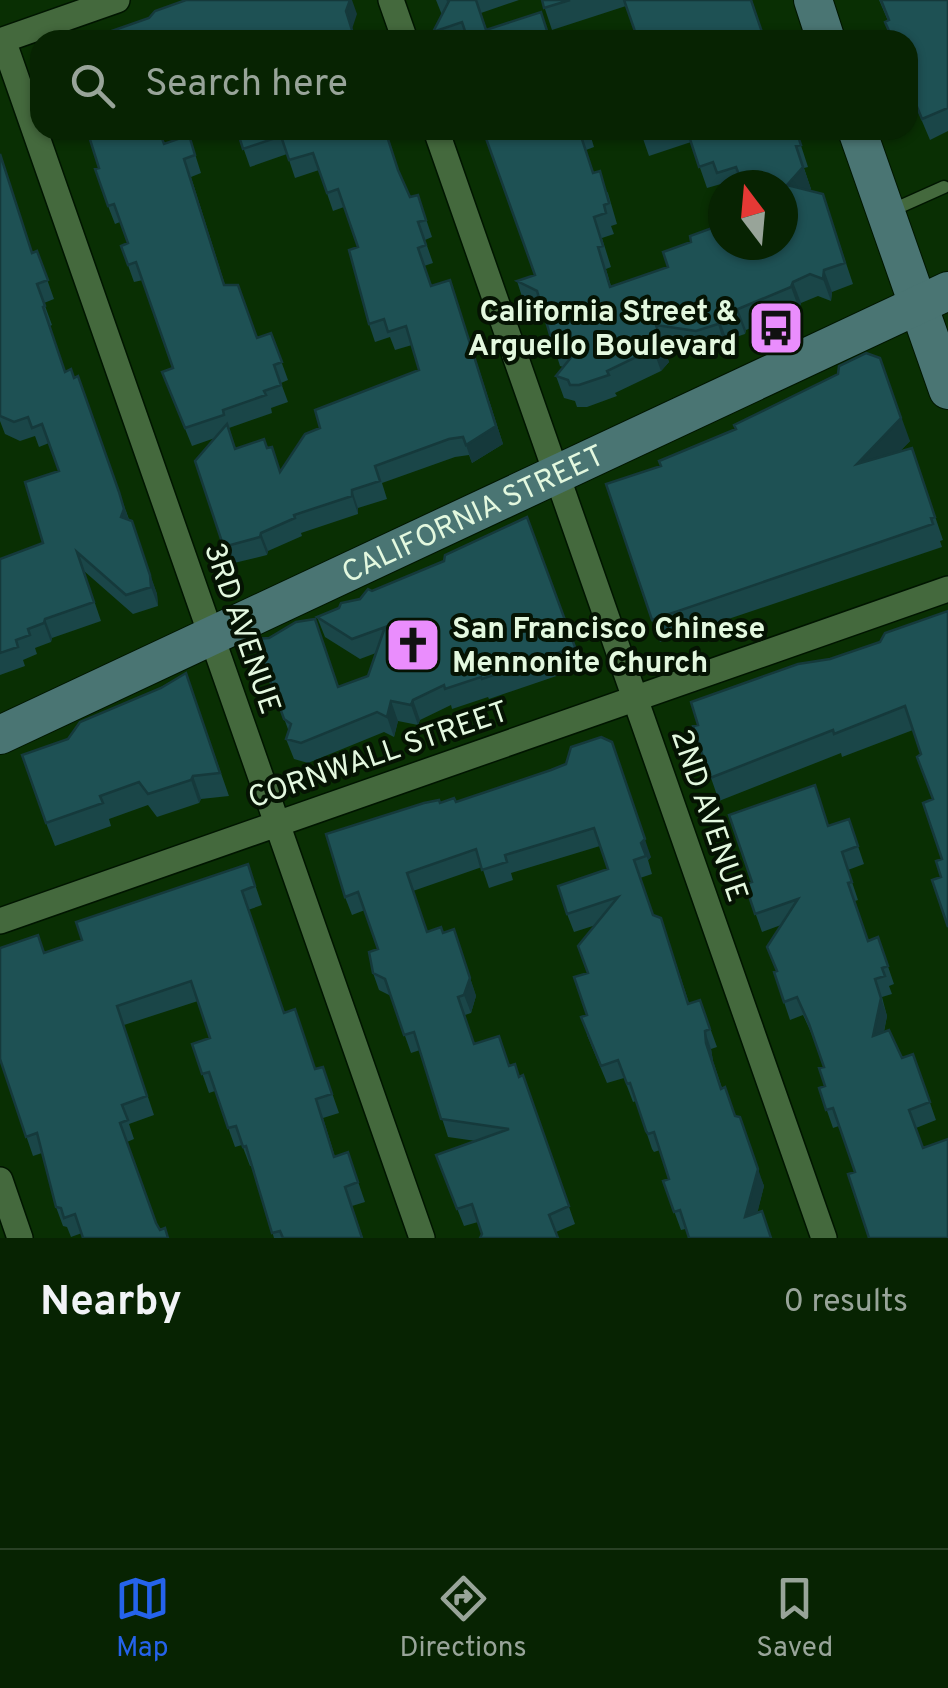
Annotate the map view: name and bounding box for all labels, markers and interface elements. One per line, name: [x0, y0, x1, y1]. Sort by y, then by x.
search box: [30, 30, 918, 140]
icon: search: [65, 58, 120, 113]
text: Search here: [145, 61, 348, 110]
north arrow: [708, 170, 798, 260]
place label: California Street & Arguello Boulevard: [468, 295, 737, 366]
bus stop icon: California Street & Arguello Boulevard: [746, 298, 806, 358]
street label: CALIFORNIA STREET: [337, 439, 611, 593]
street label: 3RD AVENUE: [194, 538, 287, 719]
place label: San Francisco Chinese Mennonite Church: [452, 612, 765, 683]
church icon: San Francisco Chinese Mennonite Church: [383, 615, 443, 675]
street label: CORNWALL STREET: [244, 694, 514, 818]
street label: 2ND AVENUE: [661, 725, 754, 907]
text: Nearby: [40, 1277, 182, 1330]
text: 0 results: [783, 1283, 908, 1323]
tab: Map: [115, 1571, 170, 1667]
tab: Directions: [399, 1571, 527, 1667]
tab: Saved: [756, 1571, 833, 1667]

